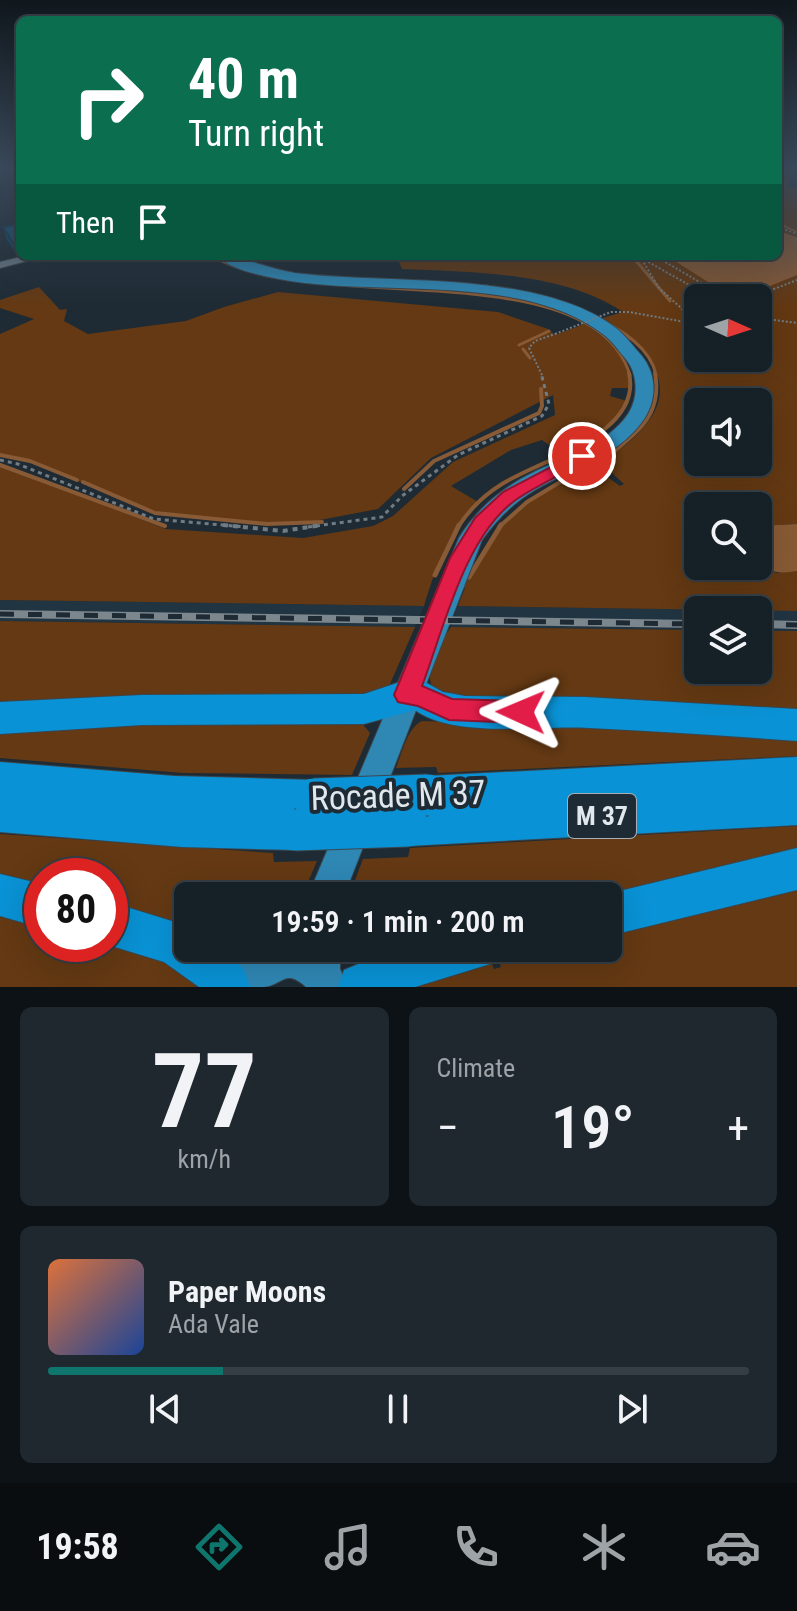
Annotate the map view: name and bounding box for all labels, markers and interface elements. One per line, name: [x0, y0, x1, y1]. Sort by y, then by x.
text: 40 m: [188, 46, 299, 112]
icon: right: [56, 48, 160, 152]
text: Turn right: [188, 113, 324, 155]
icon: arrive: [131, 200, 175, 244]
text: Then: [56, 205, 115, 240]
north arrow: [684, 284, 772, 372]
map controls: [684, 284, 772, 684]
button: sound: [684, 388, 772, 476]
pin: [548, 422, 616, 490]
icon: arrive: [560, 434, 604, 478]
button: search: [684, 492, 772, 580]
button: layers: [684, 596, 772, 684]
position arrow: [479, 670, 563, 754]
street label: Rocade M 37: [310, 772, 486, 818]
road number: M 37: [568, 794, 636, 838]
speed limit sign: 80: [24, 858, 128, 962]
text: 19:59 · 1 min · 200 m: [271, 904, 525, 939]
text: 77: [152, 1031, 257, 1152]
text: Climate: [437, 1053, 515, 1083]
text: 19°: [551, 1092, 635, 1163]
text: −: [437, 1102, 459, 1154]
text: +: [727, 1102, 749, 1154]
text: km/h: [178, 1144, 231, 1174]
text: Paper Moons: [168, 1274, 326, 1309]
text: Ada Vale: [168, 1309, 259, 1339]
icon: previous: [143, 1387, 187, 1431]
icon: pause: [376, 1387, 420, 1431]
icon: next: [610, 1387, 654, 1431]
icon: directions: [191, 1519, 247, 1575]
icon: music: [320, 1519, 376, 1575]
icon: phone: [448, 1519, 504, 1575]
icon: climate: [576, 1519, 632, 1575]
icon: car: [705, 1519, 761, 1575]
text: 19:58: [36, 1526, 119, 1568]

